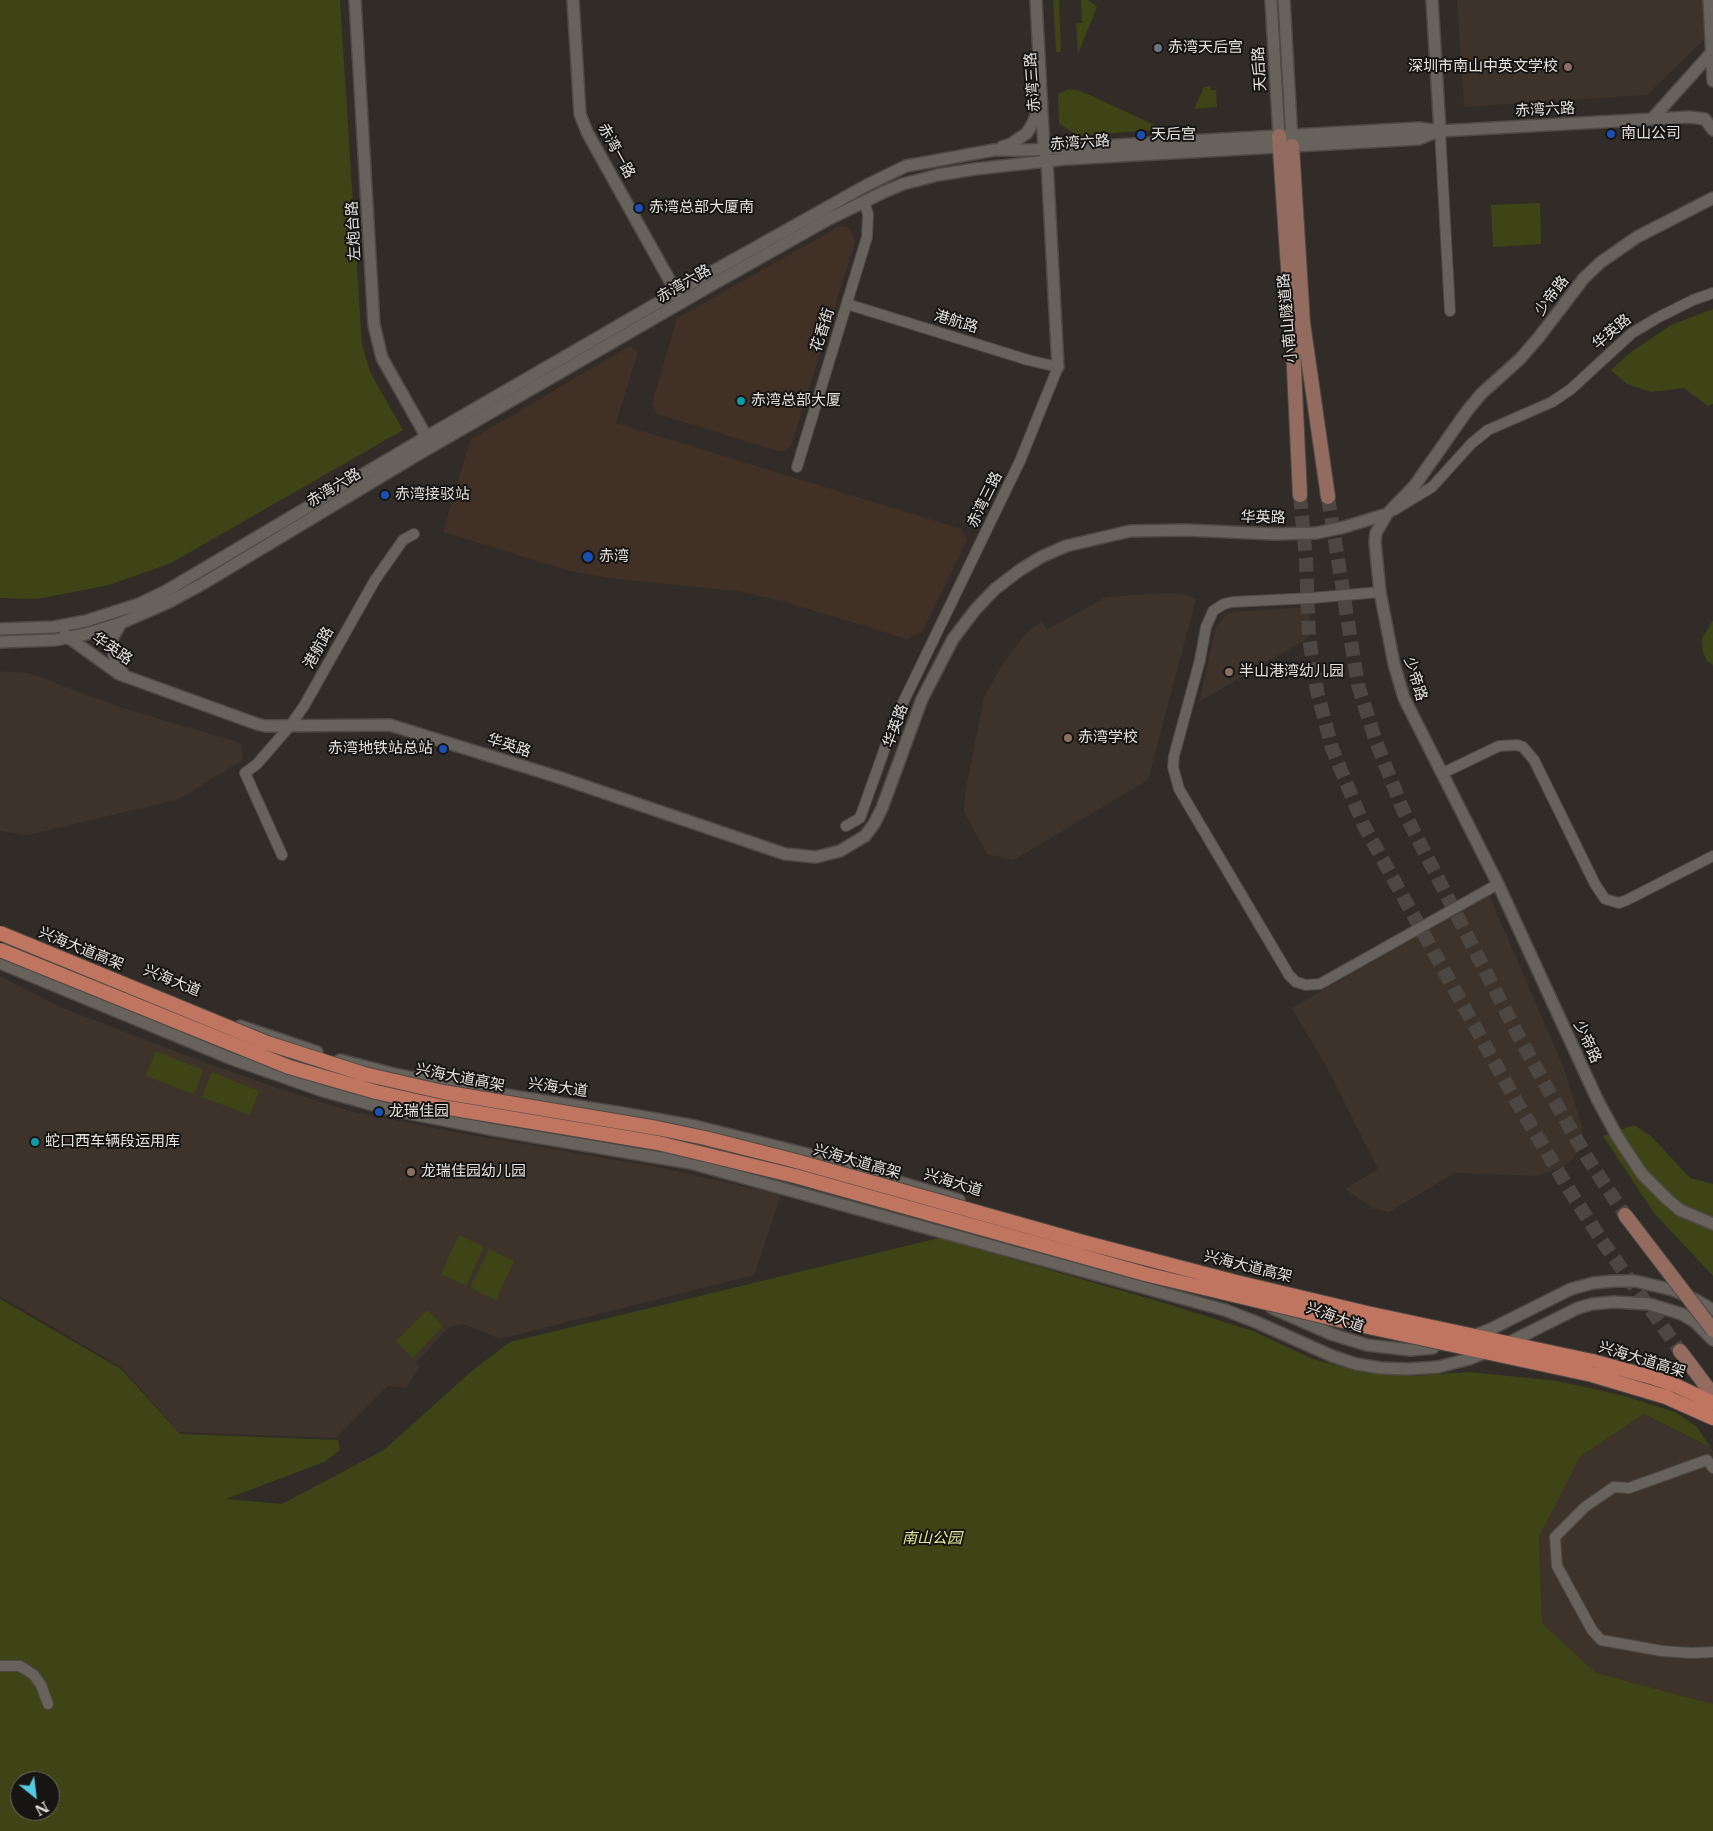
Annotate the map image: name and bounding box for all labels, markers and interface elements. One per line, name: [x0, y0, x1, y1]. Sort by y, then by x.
place label: 赤湾天后宫: [1168, 39, 1243, 57]
marker: 赤湾天后宫: [1152, 42, 1164, 54]
street label: 天后路: [1250, 46, 1270, 92]
street label: 赤湾三路: [1022, 51, 1044, 113]
place label: 深圳市南山中英文学校: [1408, 58, 1558, 76]
marker: 深圳市南山中英文学校: [1562, 61, 1574, 73]
street label: 赤湾六路: [1515, 99, 1575, 121]
street label: 赤湾一路: [594, 120, 638, 182]
place label: 南山公司: [1621, 125, 1681, 143]
place label: 天后宫: [1151, 126, 1196, 144]
marker: 南山公司: [1605, 128, 1617, 140]
marker: 天后宫: [1135, 129, 1147, 141]
street label: 赤湾六路: [1049, 132, 1111, 154]
place label: 赤湾总部大厦南: [649, 199, 754, 217]
street label: 左炮台路: [343, 201, 365, 261]
marker: 赤湾总部大厦南: [633, 202, 645, 214]
street label: 赤湾六路: [654, 261, 714, 307]
street label: 小南山隧道路: [1275, 272, 1301, 364]
street label: 少帝路: [1531, 273, 1573, 319]
street label: 花香街: [807, 306, 839, 354]
street label: 港航路: [932, 307, 980, 337]
street label: 华英路: [1589, 311, 1635, 353]
place label: 赤湾总部大厦: [751, 392, 841, 410]
marker: 赤湾总部大厦: [735, 395, 747, 407]
street label: 赤湾六路: [304, 465, 364, 511]
street label: 赤湾三路: [964, 469, 1006, 531]
place label: 赤湾接驳站: [395, 486, 470, 504]
marker: 赤湾接驳站: [379, 489, 391, 501]
street label: 华英路: [1240, 509, 1286, 527]
place label: 赤湾: [599, 548, 629, 566]
marker: 赤湾: [581, 550, 595, 564]
street label: 港航路: [300, 624, 338, 672]
street label: 华英路: [88, 629, 136, 669]
street label: 少帝路: [1400, 655, 1430, 703]
place label: 半山港湾幼儿园: [1239, 663, 1344, 681]
marker: 半山港湾幼儿园: [1223, 666, 1235, 678]
street label: 华英路: [880, 702, 912, 750]
place label: 赤湾学校: [1078, 729, 1138, 747]
street label: 华英路: [485, 730, 533, 762]
marker: 赤湾学校: [1062, 732, 1074, 744]
place label: 赤湾地铁站总站: [328, 740, 433, 758]
marker: 赤湾地铁站总站: [437, 743, 449, 755]
street label: 兴海大道高架: [36, 924, 126, 974]
street label: 兴海大道: [141, 961, 203, 1001]
street label: 少帝路: [1569, 1018, 1605, 1066]
street label: 兴海大道高架: [414, 1061, 506, 1095]
street label: 兴海大道: [527, 1075, 589, 1101]
place label: 龙瑞佳园: [389, 1103, 449, 1121]
marker: 龙瑞佳园: [373, 1106, 385, 1118]
place label: 蛇口西车辆段运用库: [45, 1133, 180, 1151]
marker: 蛇口西车辆段运用库: [29, 1136, 41, 1148]
street label: 兴海大道高架: [811, 1141, 903, 1183]
place label: 龙瑞佳园幼儿园: [421, 1163, 526, 1181]
marker: 龙瑞佳园幼儿园: [405, 1166, 417, 1178]
street label: 兴海大道: [922, 1166, 984, 1200]
street label: 兴海大道高架: [1202, 1247, 1294, 1287]
street label: 兴海大道: [1304, 1299, 1366, 1337]
street label: 兴海大道高架: [1596, 1338, 1688, 1382]
park label: 南山公园: [902, 1530, 962, 1548]
north arrow: [10, 1771, 60, 1821]
text: N: [32, 1797, 52, 1819]

